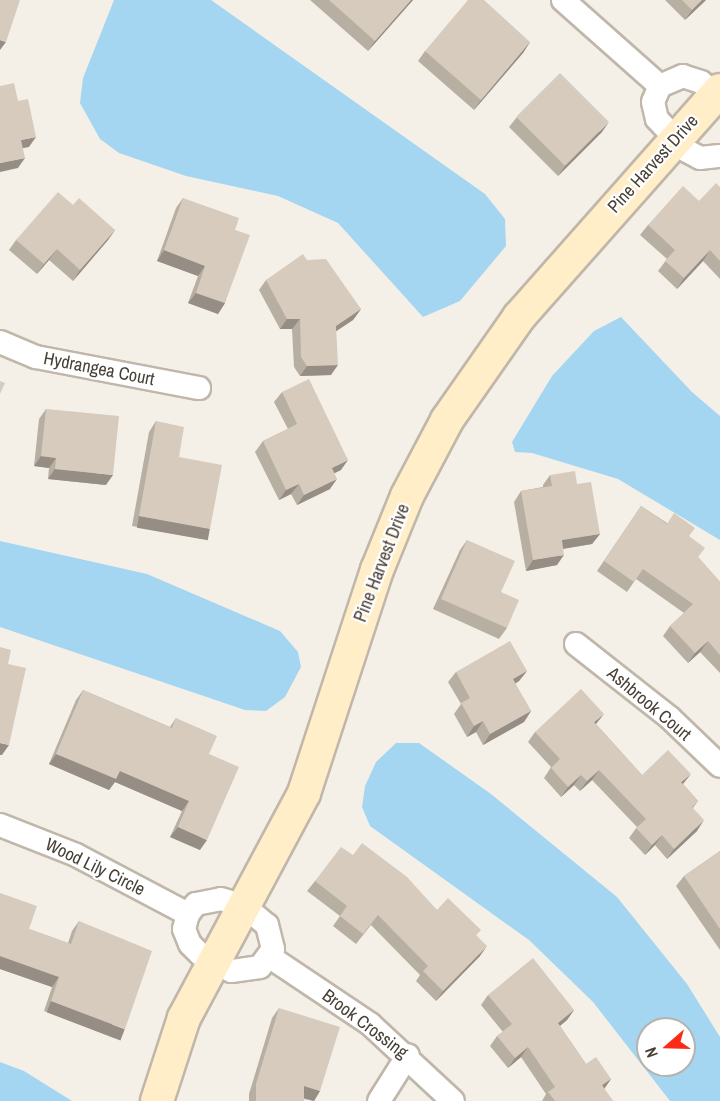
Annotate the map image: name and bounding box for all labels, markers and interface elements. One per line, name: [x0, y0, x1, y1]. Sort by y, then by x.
street label: Pine Harvest Drive: [603, 110, 703, 218]
street label: Hydrangea Court: [42, 348, 156, 390]
street label: Pine Harvest Drive: [350, 501, 414, 625]
street label: Ashbrook Court: [603, 663, 695, 745]
street label: Wood Lily Circle: [42, 834, 148, 900]
street label: Brook Crossing: [318, 985, 412, 1063]
north arrow: [636, 1017, 696, 1077]
text: N: [639, 1044, 663, 1061]

